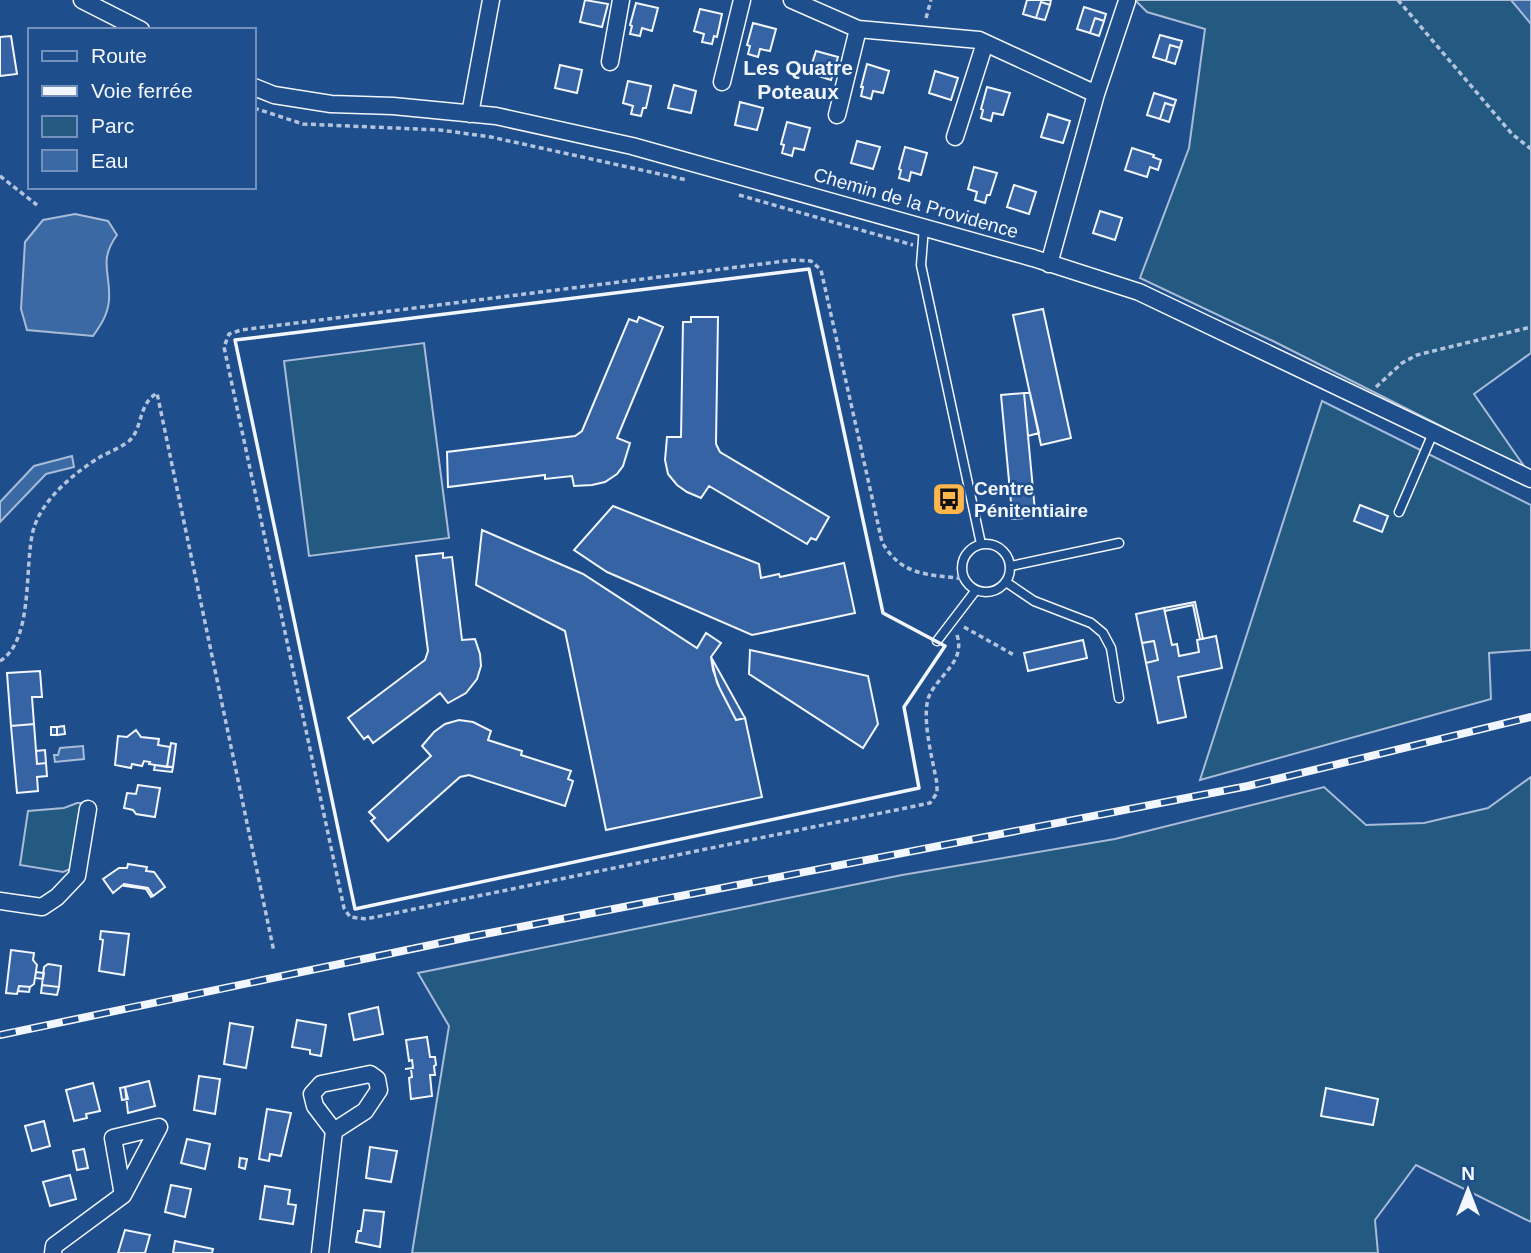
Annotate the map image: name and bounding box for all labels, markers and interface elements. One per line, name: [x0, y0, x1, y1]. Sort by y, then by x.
legend: [28, 28, 256, 189]
text: Route: [91, 44, 147, 67]
district label: Les Quatre Poteaux: [743, 56, 853, 103]
text: Voie ferrée: [91, 79, 193, 102]
text: Parc: [91, 114, 134, 137]
text: Eau: [91, 149, 128, 172]
street label: Chemin de la Providence: [811, 164, 1021, 242]
place label: Centre Pénitentiaire: [974, 478, 1088, 521]
bus stop icon: Centre Pénitentiaire: [930, 480, 968, 518]
north arrow: [1433, 1155, 1503, 1225]
text: N: [1461, 1163, 1475, 1184]

